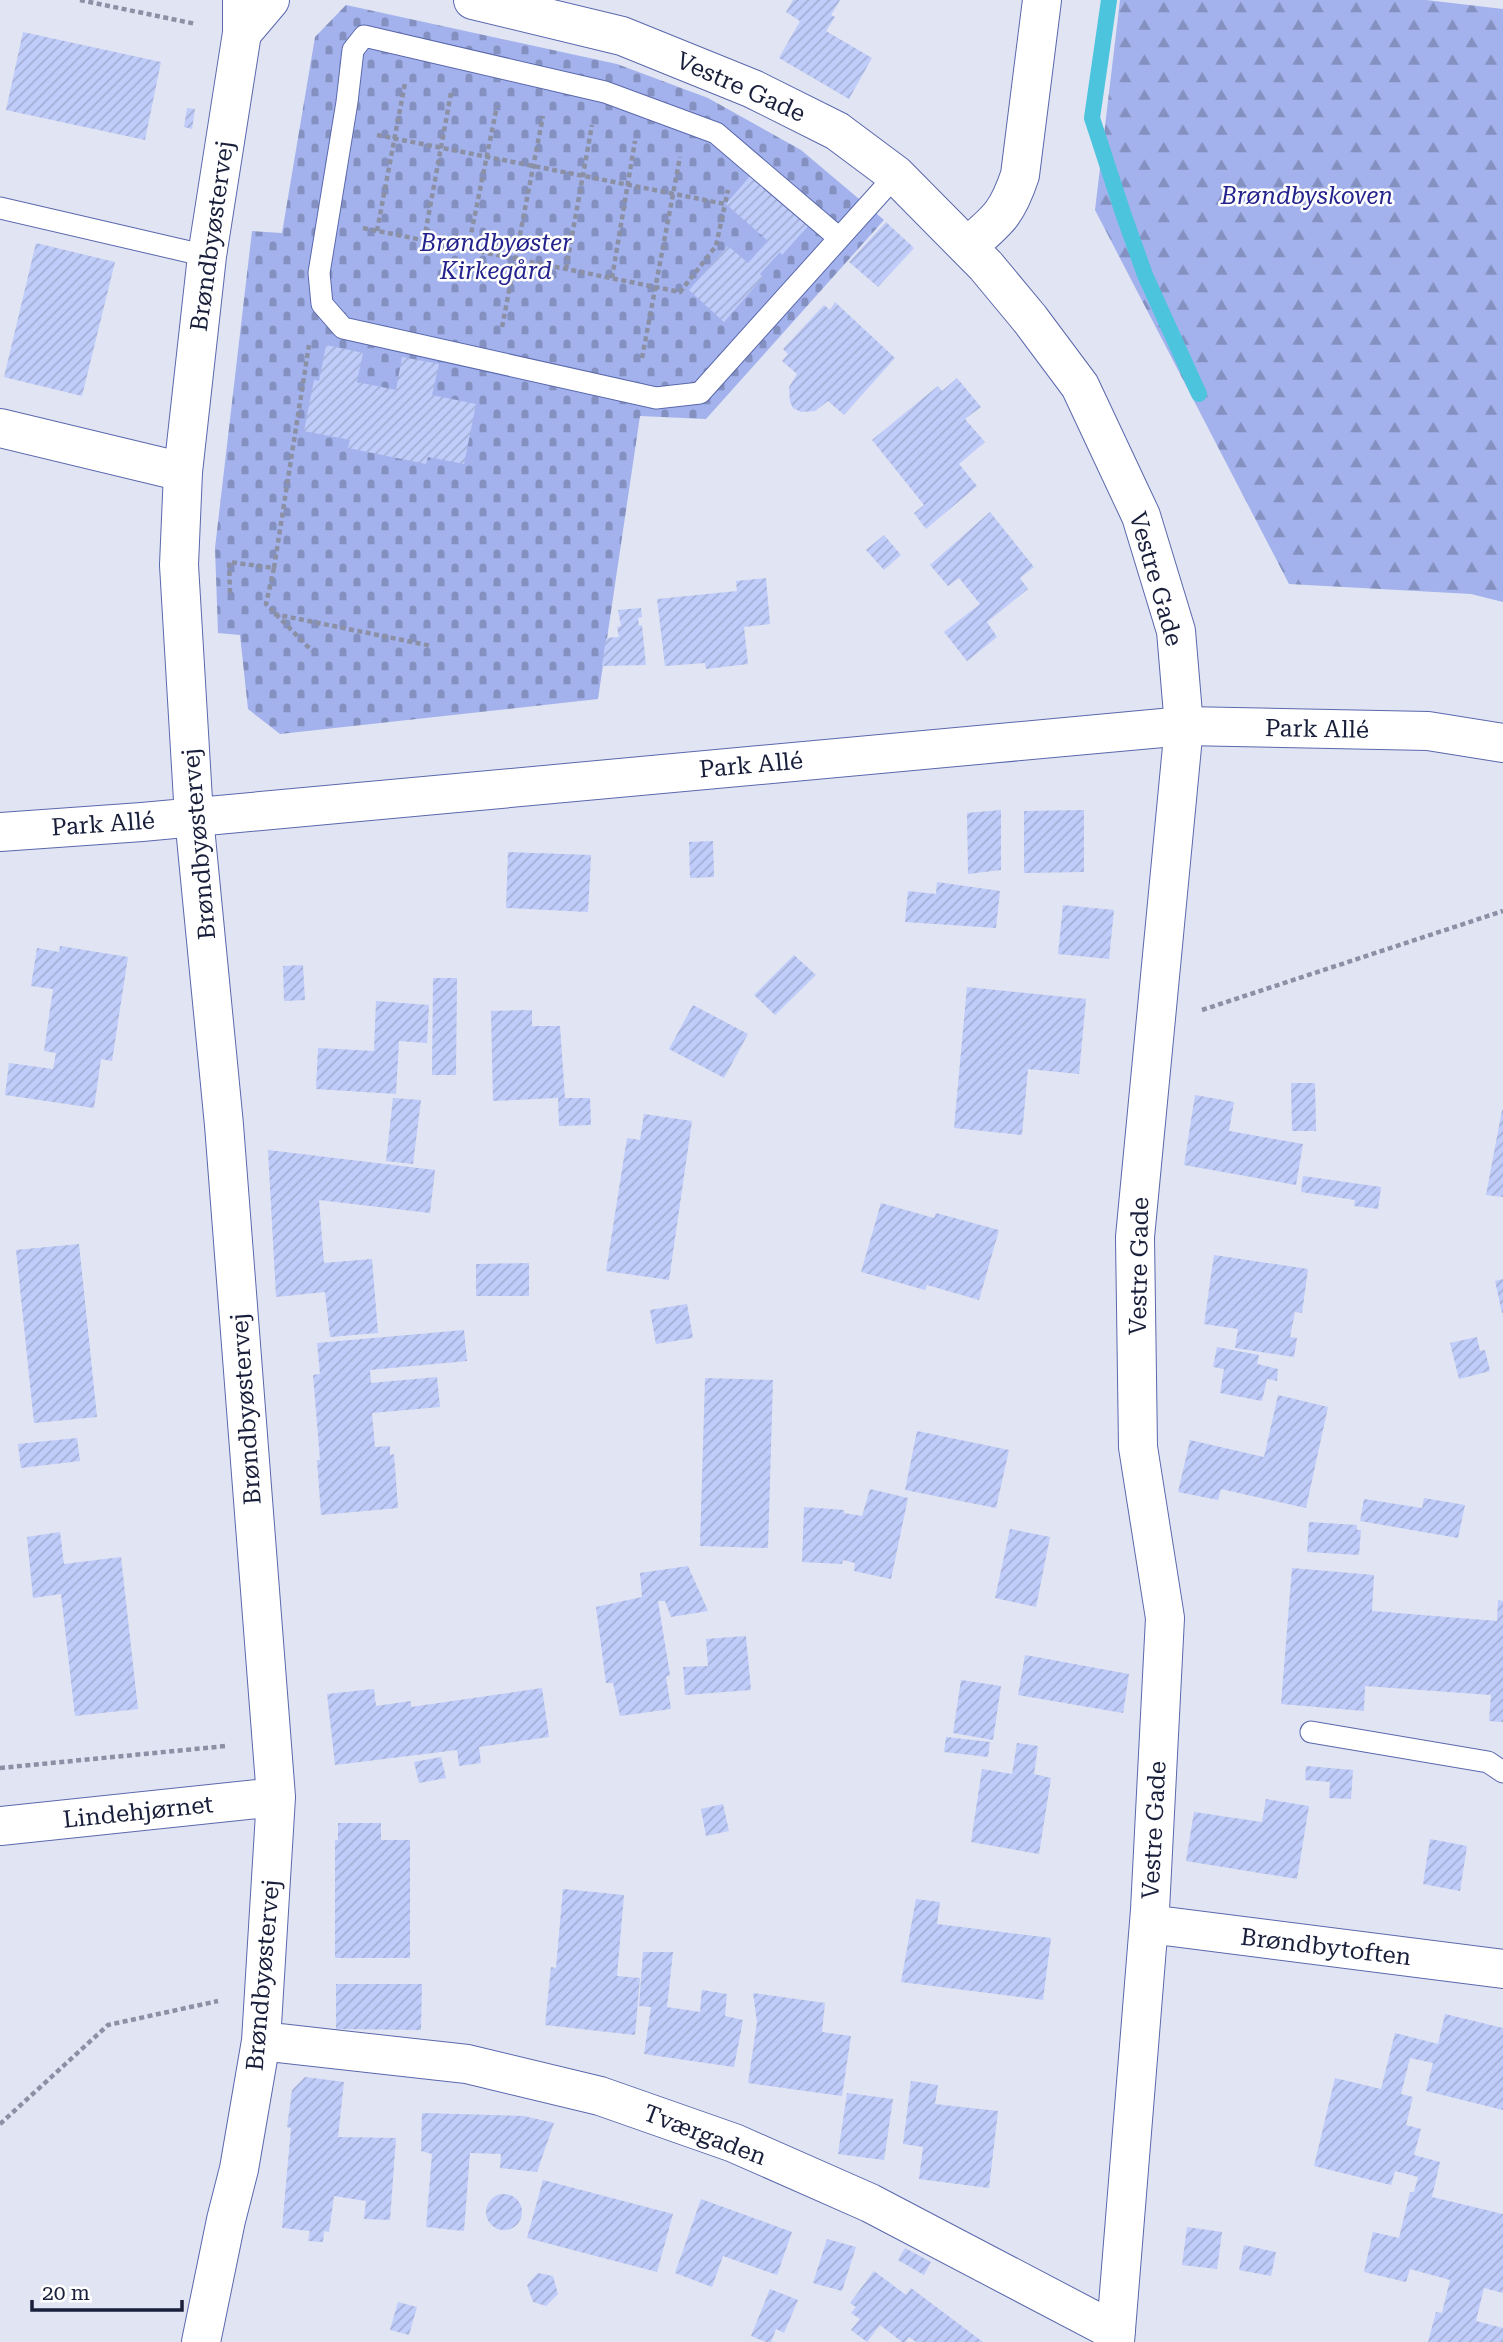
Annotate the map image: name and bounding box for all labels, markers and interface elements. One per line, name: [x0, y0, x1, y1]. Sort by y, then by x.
street label: Vestre Gade: [672, 46, 810, 128]
street label: Brøndbyøstervej: [185, 139, 239, 333]
park label: Brøndbyskoven: [1220, 182, 1393, 210]
park label: Brøndbyøster Kirkegård: [419, 229, 572, 285]
street label: Vestre Gade: [1123, 509, 1189, 649]
street label: Park Allé: [1265, 714, 1369, 744]
street label: Brøndbyøstervej: [177, 747, 221, 941]
street label: Park Allé: [698, 747, 804, 783]
street label: Park Allé: [50, 806, 156, 842]
street label: Vestre Gade: [1124, 1197, 1154, 1335]
street label: Brøndbyøstervej: [225, 1312, 267, 1506]
street label: Vestre Gade: [1136, 1760, 1172, 1900]
street label: Lindehjørnet: [61, 1790, 215, 1834]
street label: Brøndbyøstervej: [241, 1878, 285, 2072]
street label: Brøndbytoften: [1239, 1923, 1413, 1971]
street label: Tværgaden: [640, 2099, 770, 2171]
scale bar: [32, 2268, 182, 2312]
text: 20 m: [42, 2281, 90, 2305]

